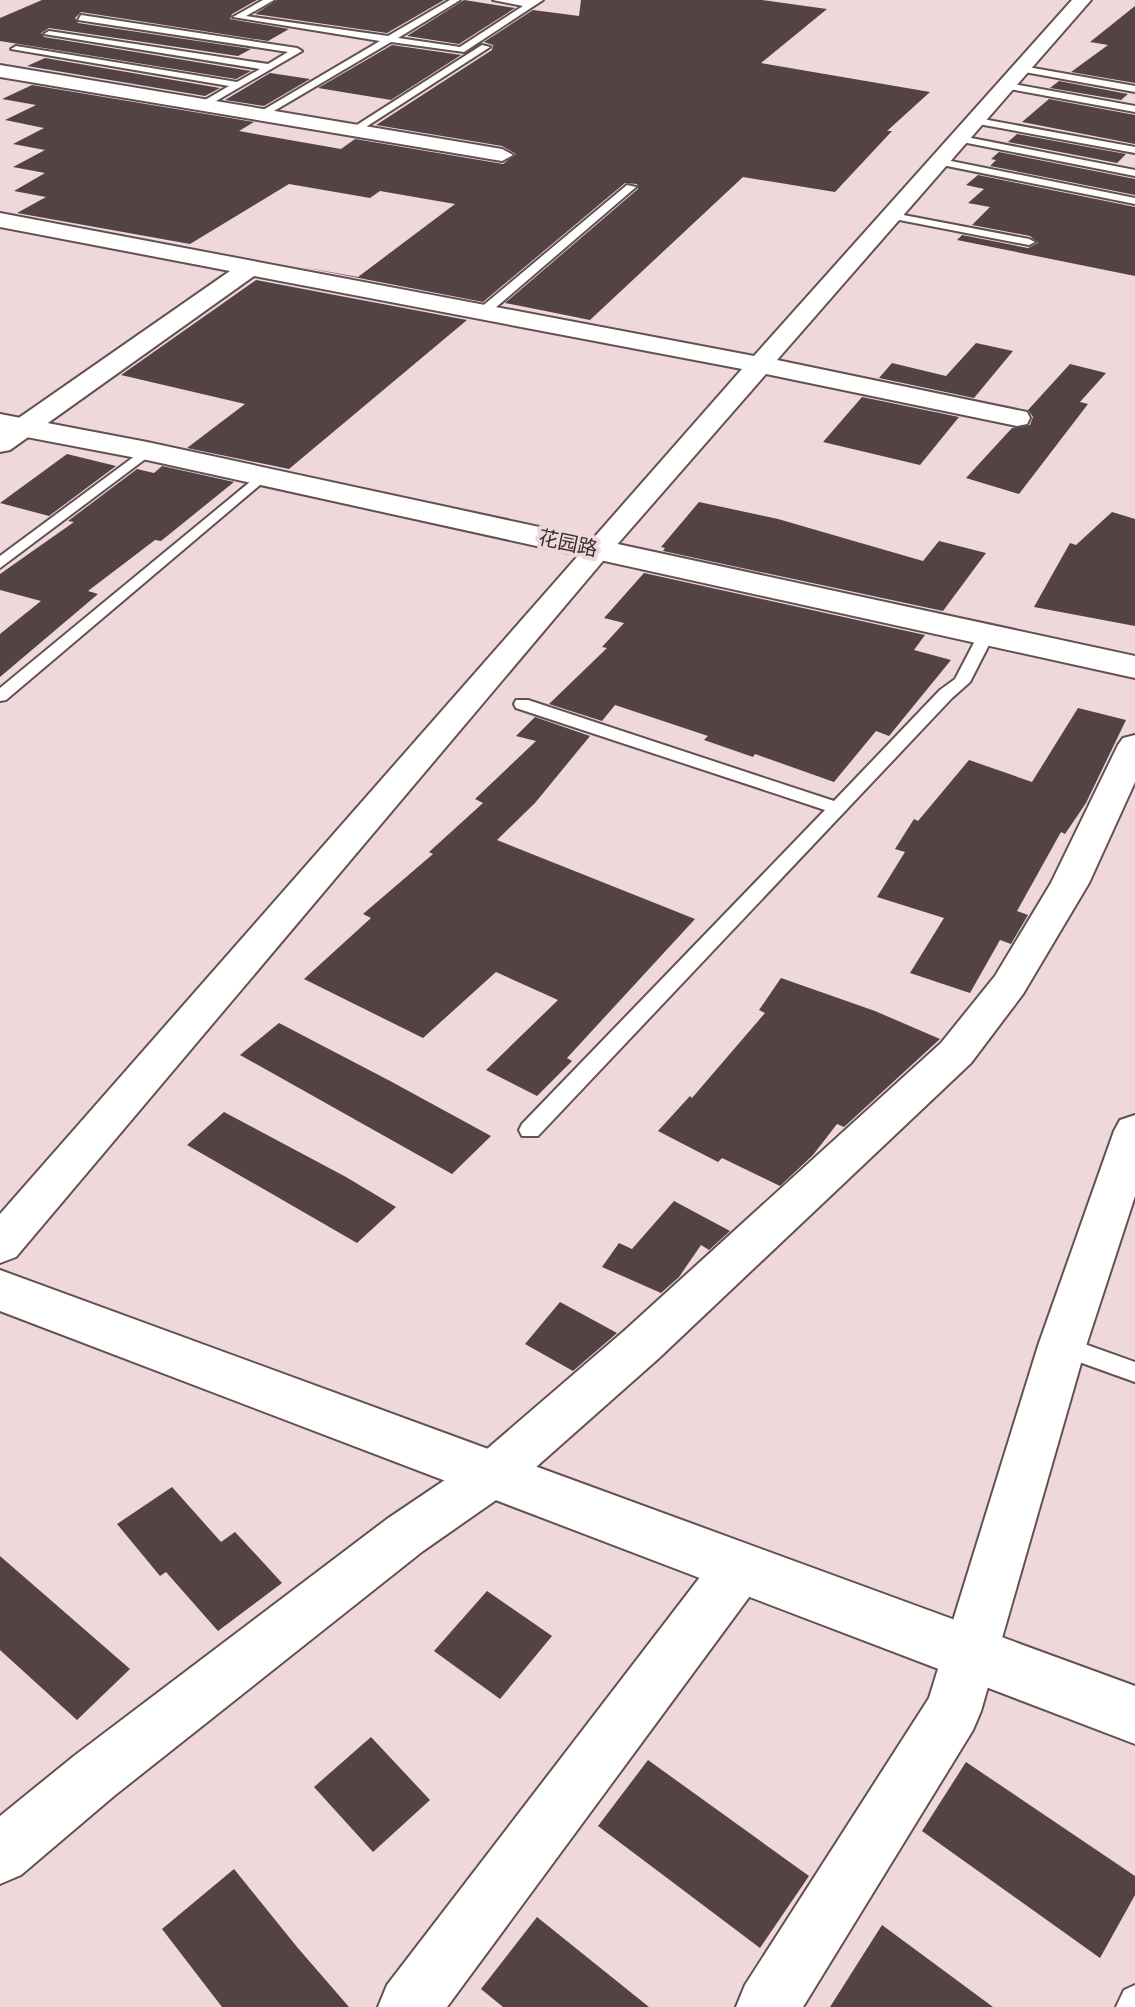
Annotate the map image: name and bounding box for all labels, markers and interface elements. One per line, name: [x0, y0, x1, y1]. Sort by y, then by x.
street label: 花园路: [536, 525, 600, 561]

